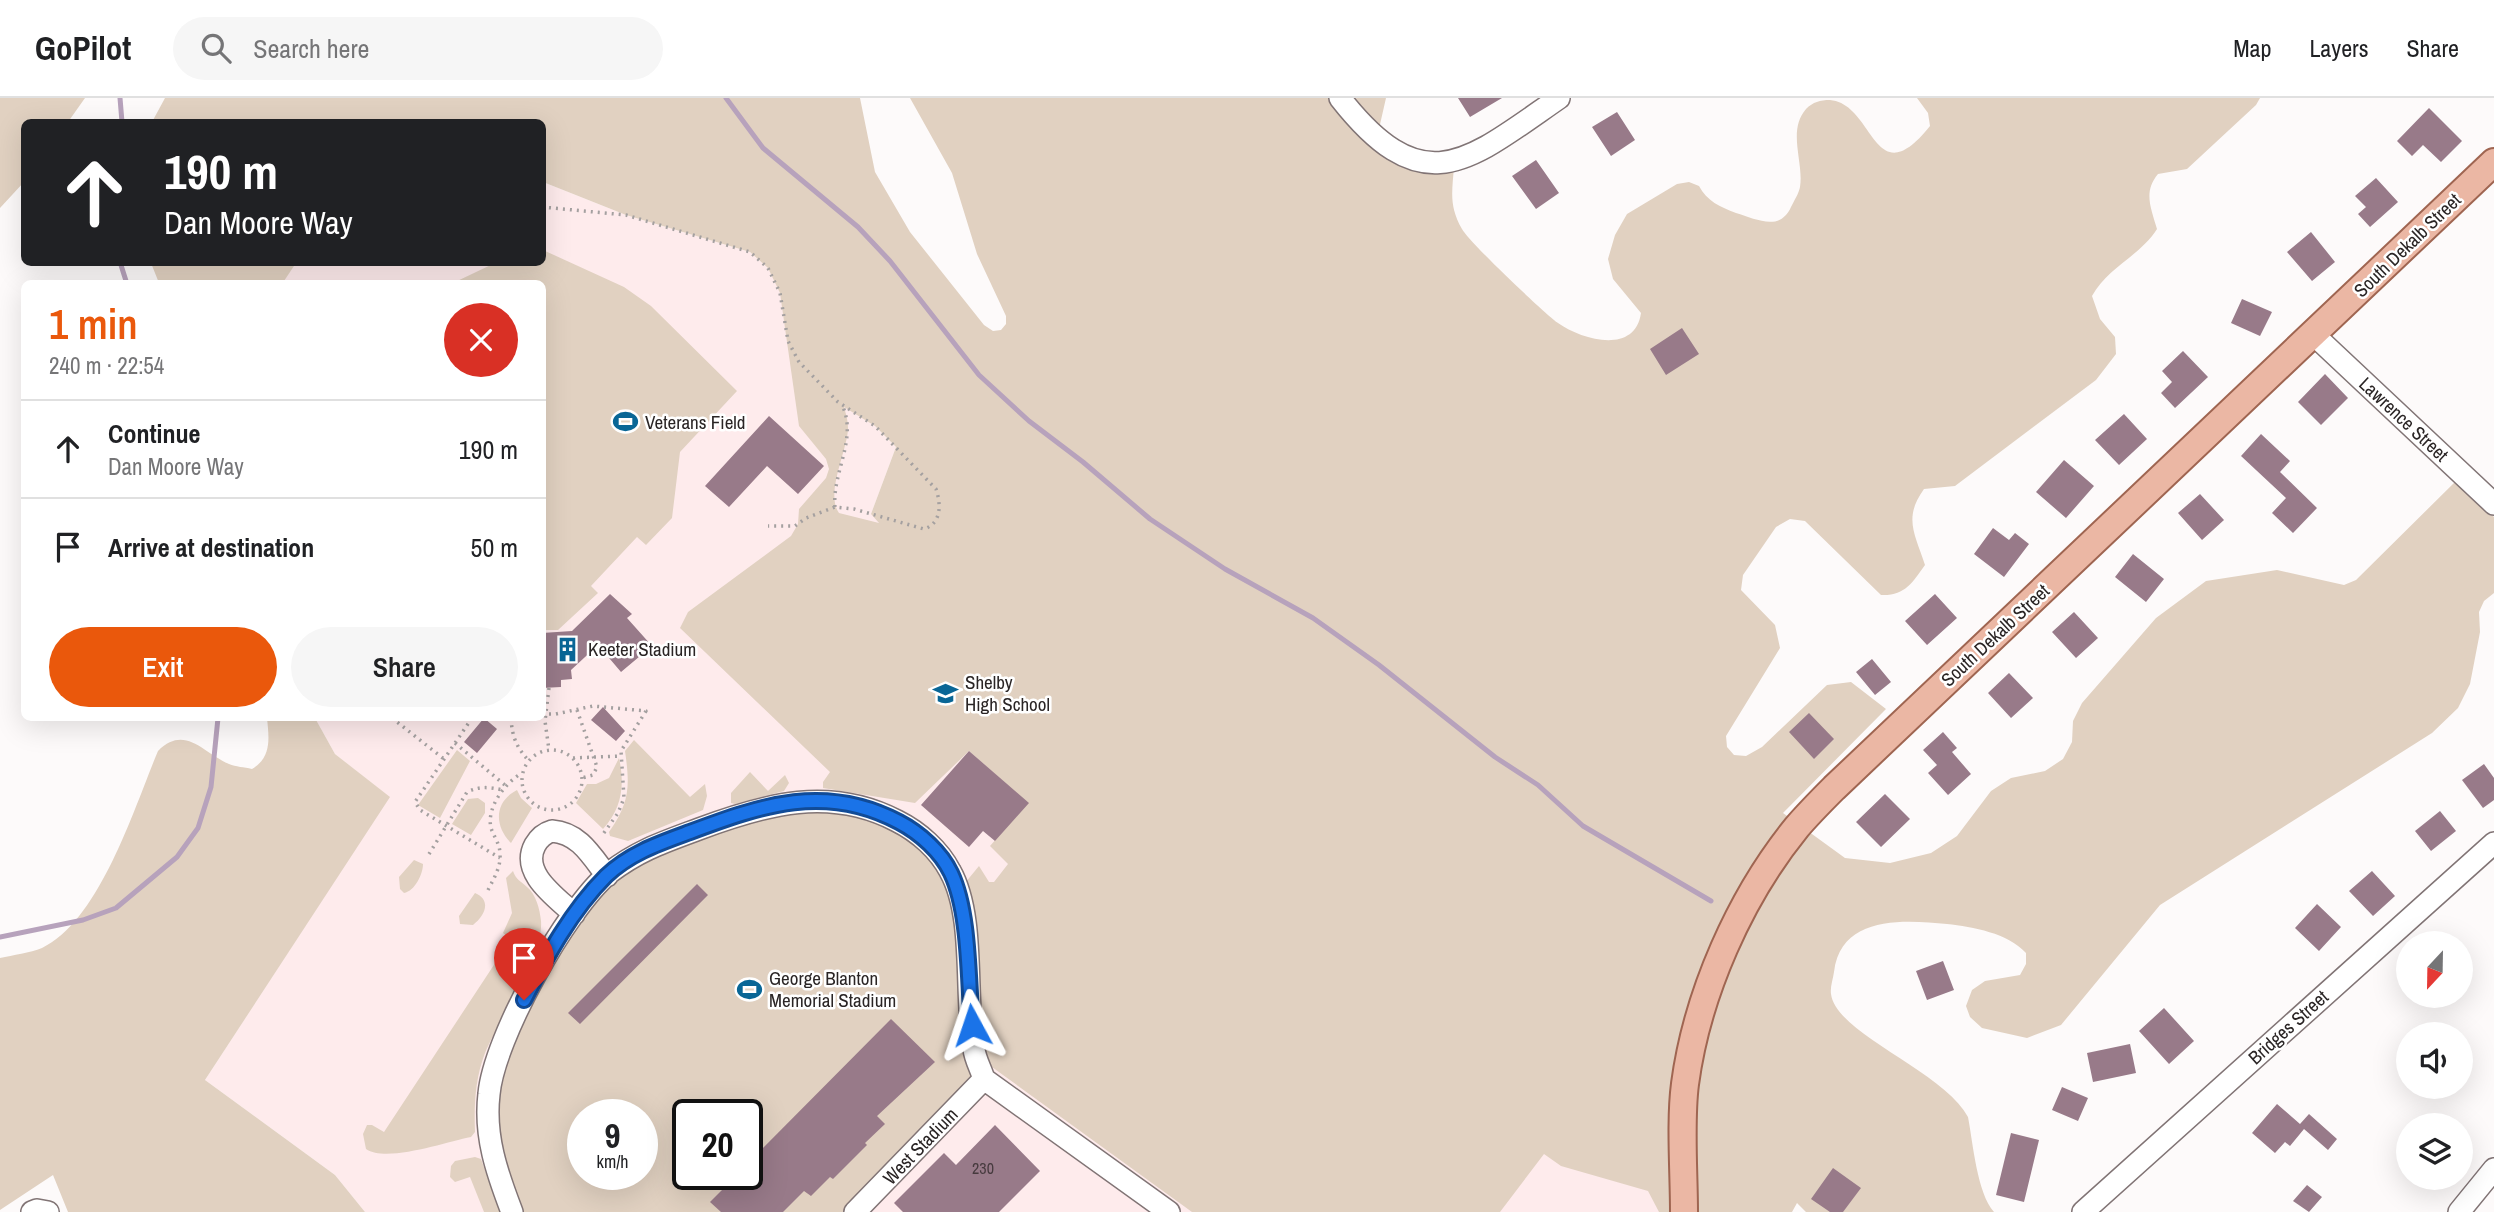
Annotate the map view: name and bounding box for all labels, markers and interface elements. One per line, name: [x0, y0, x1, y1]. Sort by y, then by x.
search box: [173, 17, 663, 80]
text: GoPilot: [35, 26, 131, 70]
icon: search: [197, 29, 235, 67]
text: Search here: [253, 31, 369, 66]
text: Map: [2233, 32, 2271, 64]
text: Layers: [2309, 32, 2368, 64]
text: Share: [2406, 32, 2459, 64]
text: 190 m: [164, 138, 278, 204]
icon: ahead: [49, 147, 140, 238]
street label: South Dekalb Street: [2348, 187, 2467, 303]
text: Dan Moore Way: [164, 201, 353, 244]
text: 1 min: [49, 296, 138, 352]
button: close: [444, 303, 518, 377]
text: 240 m · 22:54: [49, 350, 164, 381]
street label: Lawrence Street: [2354, 371, 2455, 468]
sports icon: Veterans Field: [611, 408, 639, 436]
place label: Veterans Field: [645, 409, 745, 435]
text: Continue: [108, 416, 200, 451]
icon: ahead: [49, 430, 87, 468]
text: 190 m: [459, 432, 518, 467]
text: Dan Moore Way: [108, 451, 244, 482]
icon: arrive: [49, 528, 87, 566]
text: Arrive at destination: [108, 530, 314, 565]
text: 50 m: [471, 530, 518, 565]
street label: South Dekalb Street: [1935, 577, 2055, 692]
button: Exit: [49, 627, 277, 707]
button: Share: [291, 627, 518, 707]
building icon: Keeter Stadium: [554, 635, 582, 663]
place label: Keeter Stadium: [588, 636, 696, 662]
place label: Shelby High School: [965, 669, 1050, 717]
school or university icon: Shelby High School: [931, 679, 959, 707]
pin: [494, 928, 554, 1000]
north arrow: [2396, 931, 2473, 1008]
map controls: [2396, 931, 2473, 1190]
icon: arrive: [505, 939, 543, 977]
place label: George Blanton Memorial Stadium: [769, 965, 896, 1013]
sports icon: George Blanton Memorial Stadium: [735, 975, 763, 1003]
street label: Bridges Street: [2242, 984, 2334, 1070]
position arrow: [935, 988, 1009, 1062]
button: sound: [2396, 1022, 2473, 1099]
speed limit sign: 20: [672, 1099, 763, 1190]
street label: West Stadium: [877, 1102, 963, 1190]
text: 9: [605, 1112, 620, 1159]
button: layers: [2396, 1113, 2473, 1190]
text: km/h: [597, 1149, 629, 1174]
house number: 230: [972, 1157, 994, 1179]

